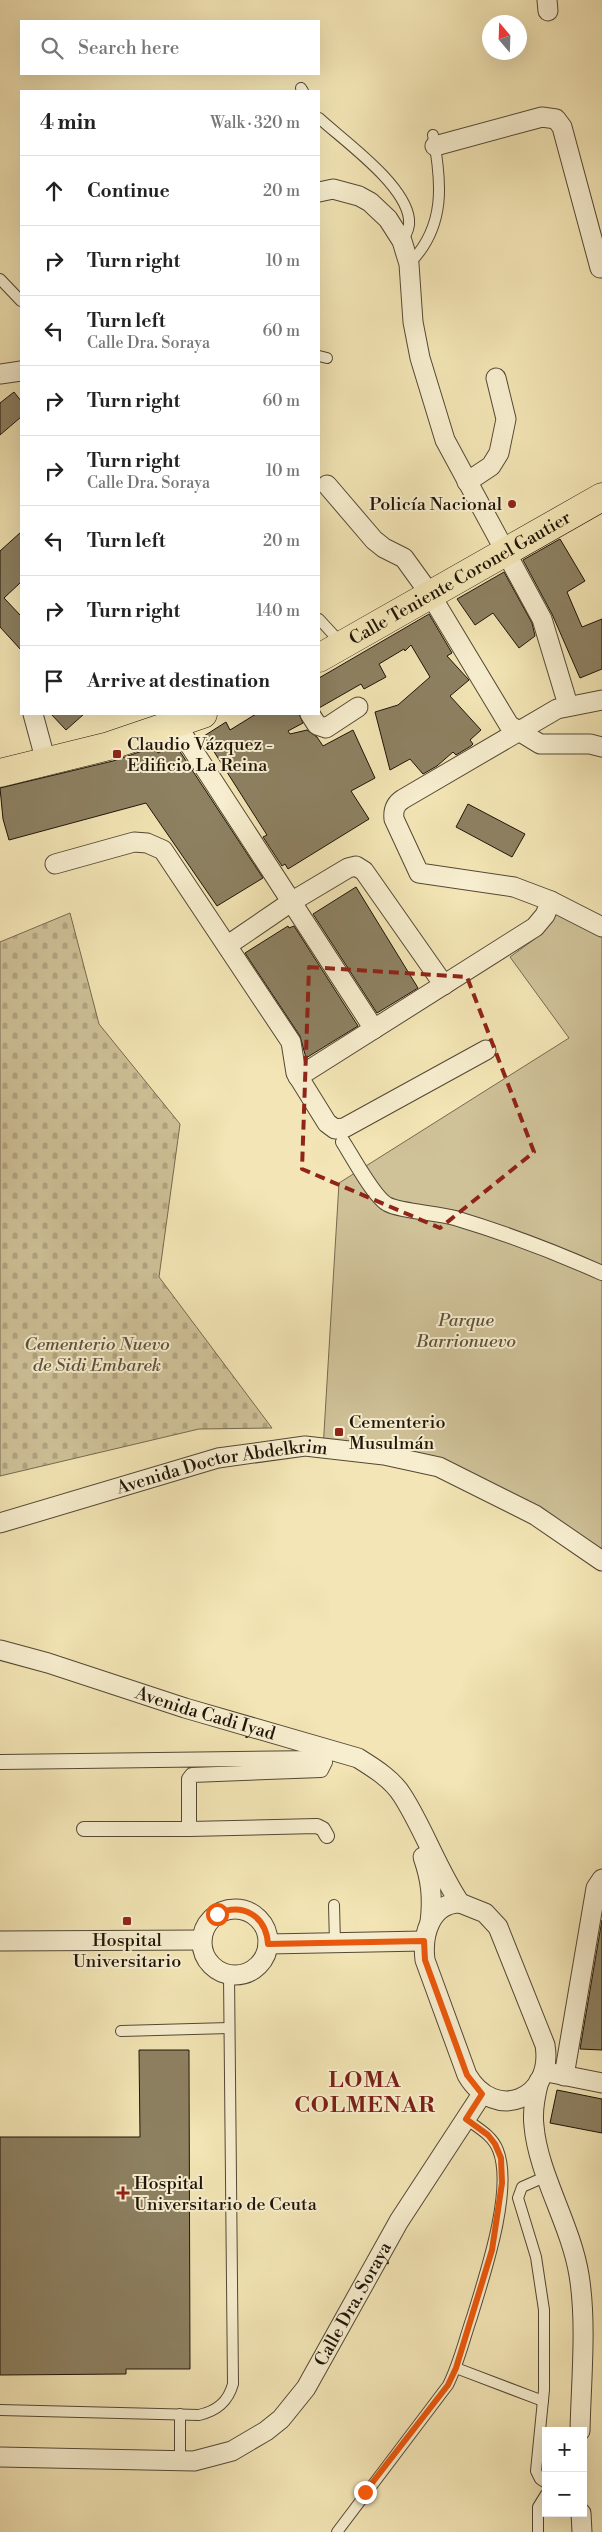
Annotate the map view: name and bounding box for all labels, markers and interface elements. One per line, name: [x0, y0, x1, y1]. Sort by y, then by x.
north arrow: [482, 15, 527, 60]
search box: [20, 20, 320, 75]
icon: search: [38, 34, 66, 62]
text: Search here: [78, 36, 179, 60]
text: 4 min: [40, 110, 96, 136]
text: Walk · 320 m: [210, 113, 300, 133]
icon: ahead: [40, 177, 68, 205]
text: Continue: [87, 179, 170, 203]
text: 20 m: [263, 181, 300, 201]
icon: right: [40, 247, 68, 275]
text: Turn right: [87, 249, 180, 273]
text: 10 m: [266, 251, 300, 271]
text: Turn left: [87, 309, 166, 333]
icon: left: [40, 317, 68, 345]
text: 60 m: [262, 321, 300, 341]
text: Calle Dra. Soraya: [87, 333, 210, 353]
icon: right: [40, 387, 68, 415]
text: Turn right: [87, 389, 180, 413]
text: 60 m: [262, 391, 300, 411]
text: Turn right: [87, 449, 180, 473]
icon: right: [40, 457, 68, 485]
text: 10 m: [266, 461, 300, 481]
text: Calle Dra. Soraya: [87, 473, 210, 493]
place label: Policía Nacional: [369, 493, 503, 516]
marker: Policía Nacional: [506, 498, 518, 510]
street label: Calle Teniente Coronel Gautier: [345, 506, 575, 651]
icon: left: [40, 527, 68, 555]
text: Turn left: [87, 529, 166, 553]
text: 20 m: [263, 531, 300, 551]
icon: right: [40, 597, 68, 625]
text: Turn right: [87, 599, 180, 623]
text: 140 m: [256, 601, 300, 621]
icon: arrive: [40, 667, 68, 695]
text: Arrive at destination: [87, 669, 270, 693]
place label: Claudio Vázquez - Edificio La Reina: [127, 733, 273, 777]
marker: Claudio Vázquez - Edificio La Reina: [111, 748, 123, 760]
park label: Parque Barrionuevo: [415, 1309, 516, 1353]
park label: Cementerio Nuevo de Sidi Embarek: [24, 1333, 170, 1377]
place label: Cementerio Musulmán: [349, 1411, 446, 1455]
marker: Cementerio Musulmán: [333, 1426, 345, 1438]
street label: Avenida Doctor Abdelkrim: [113, 1435, 329, 1500]
street label: Avenida Cadi Iyad: [131, 1681, 279, 1746]
route start: [206, 1903, 229, 1926]
marker: Hospital Universitario: [121, 1915, 133, 1927]
place label: Hospital Universitario: [73, 1929, 181, 1973]
district label: LOMA COLMENAR: [294, 2067, 436, 2119]
place label: Hospital Universitario de Ceuta: [134, 2172, 318, 2216]
marker: Hospital Universitario de Ceuta: [116, 2186, 130, 2200]
street label: Calle Dra. Soraya: [309, 2237, 397, 2370]
map controls: [542, 2427, 587, 2517]
button: +: [542, 2427, 587, 2472]
button: −: [542, 2472, 587, 2517]
route end: [354, 2481, 377, 2504]

